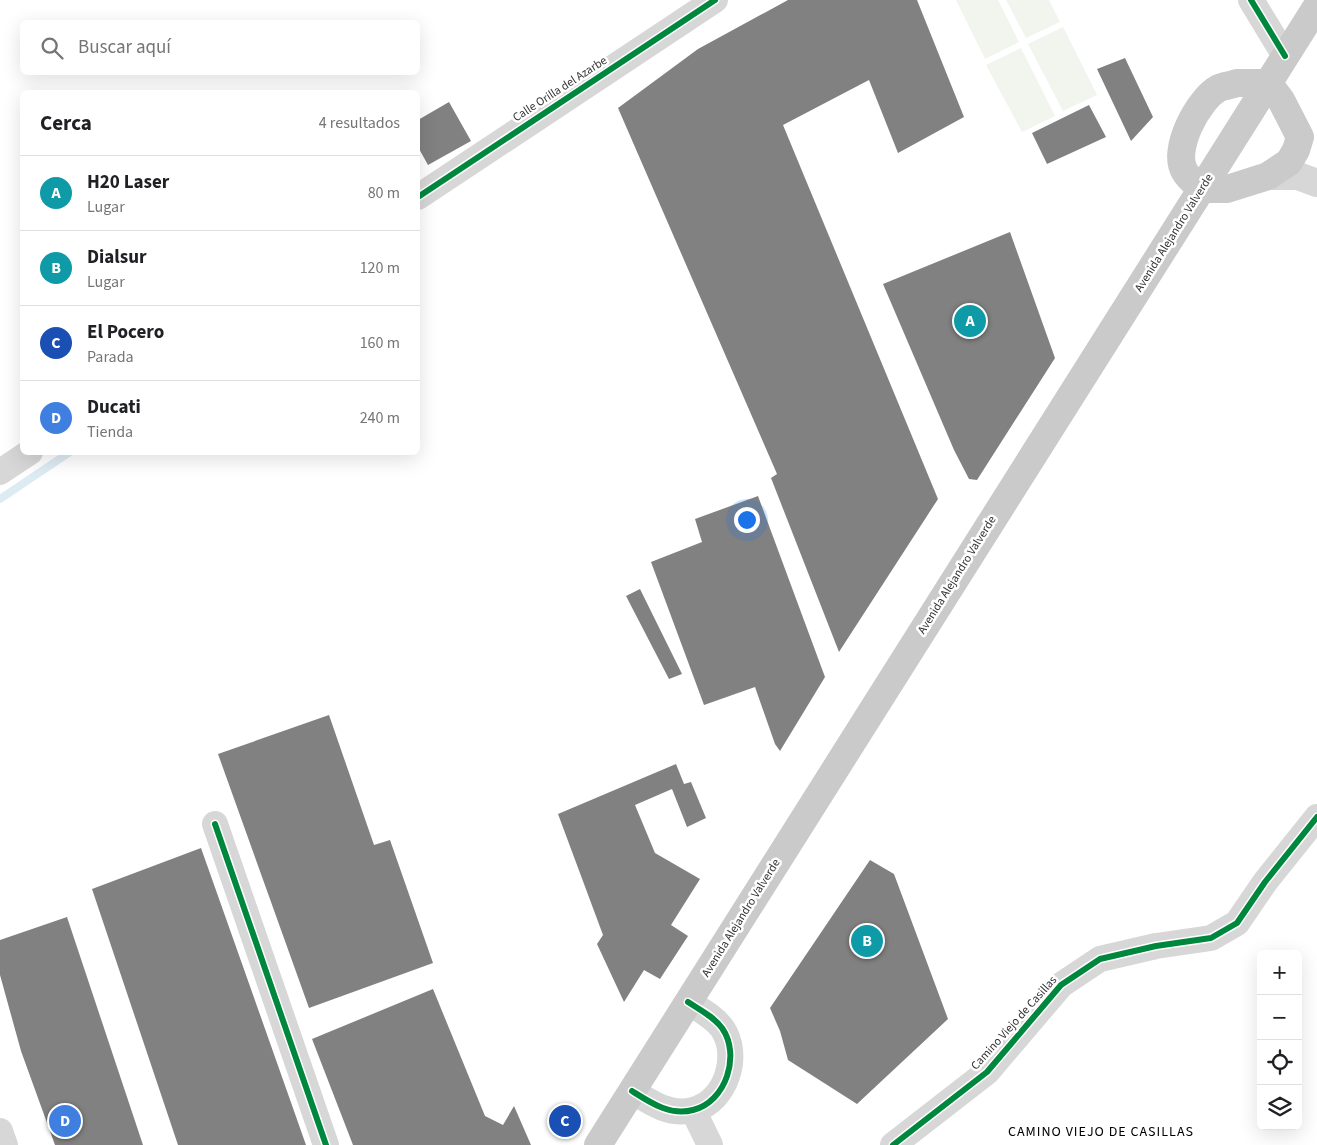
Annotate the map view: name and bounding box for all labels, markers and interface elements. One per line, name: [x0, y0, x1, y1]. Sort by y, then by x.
search box: [20, 20, 420, 75]
icon: search: [38, 34, 66, 62]
text: Buscar aquí: [78, 34, 171, 61]
street label: Calle Orilla del Azarbe: [510, 52, 610, 126]
text: Cerca: [40, 108, 92, 138]
text: 4 resultados: [319, 112, 400, 134]
text: H20 Laser: [87, 169, 169, 196]
street label: Avenida Alejandro Valverde: [1131, 171, 1217, 295]
text: A: [51, 182, 61, 204]
text: 80 m: [368, 182, 400, 204]
text: Lugar: [87, 196, 125, 218]
text: Dialsur: [87, 244, 147, 271]
text: B: [51, 257, 61, 279]
text: 120 m: [360, 257, 400, 279]
text: Lugar: [87, 271, 125, 293]
pin: A: [954, 302, 986, 340]
text: El Pocero: [87, 319, 164, 346]
text: C: [51, 332, 61, 354]
text: 160 m: [360, 332, 400, 354]
text: Parada: [87, 346, 134, 368]
text: Ducati: [87, 394, 141, 421]
text: D: [51, 407, 61, 429]
text: 240 m: [360, 407, 400, 429]
text: Tienda: [87, 421, 133, 443]
your location: [734, 507, 760, 533]
street label: Avenida Alejandro Valverde: [914, 513, 1000, 637]
street label: Avenida Alejandro Valverde: [698, 856, 784, 980]
pin: B: [851, 922, 883, 960]
map controls: [1257, 950, 1302, 1130]
button: +: [1257, 950, 1302, 995]
street label: Camino Viejo de Casillas: [967, 972, 1061, 1074]
button: −: [1257, 995, 1302, 1040]
button: locate: [1257, 1040, 1302, 1085]
button: layers: [1257, 1085, 1302, 1130]
pin: D: [49, 1102, 81, 1140]
pin: C: [549, 1102, 581, 1140]
district label: CAMINO VIEJO DE CASILLAS: [1008, 1122, 1194, 1142]

